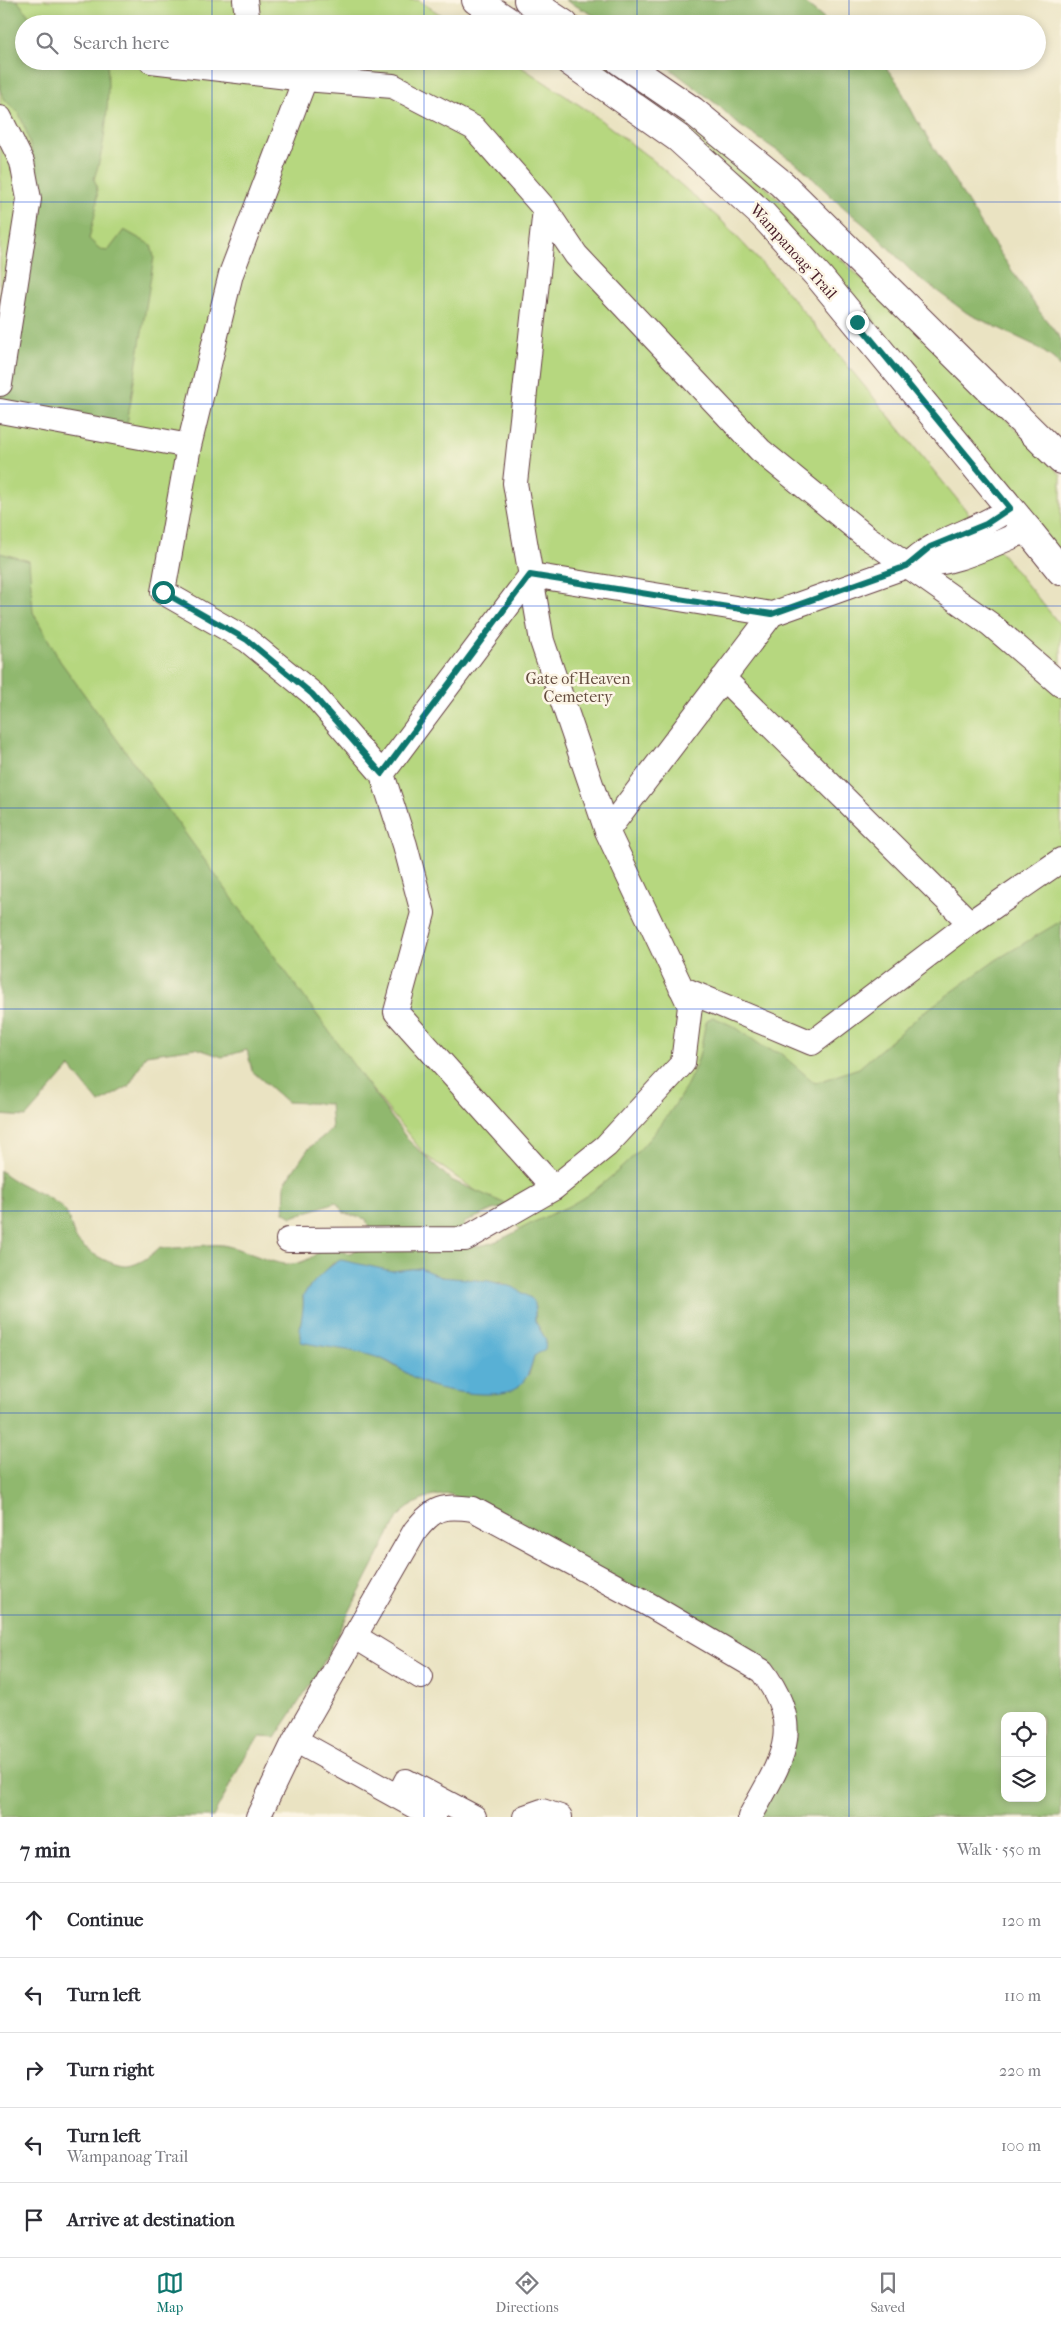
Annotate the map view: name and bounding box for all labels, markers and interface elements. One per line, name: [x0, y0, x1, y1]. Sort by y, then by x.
search box: [15, 15, 1046, 70]
icon: search: [33, 29, 61, 57]
text: Search here: [73, 32, 169, 54]
street label: Wampanoag Trail: [745, 199, 842, 303]
route end: [846, 311, 869, 334]
route start: [152, 581, 175, 604]
park label: Gate of Heaven Cemetery: [526, 669, 631, 706]
map controls: [1001, 1712, 1046, 1802]
button: locate: [1001, 1712, 1046, 1757]
button: layers: [1001, 1757, 1046, 1802]
text: 7 min: [20, 1838, 71, 1862]
text: Walk · 550 m: [957, 1840, 1041, 1859]
icon: ahead: [20, 1906, 48, 1934]
text: Continue: [67, 1909, 143, 1931]
text: 120 m: [1002, 1911, 1041, 1930]
icon: left: [20, 1981, 48, 2009]
text: Turn left: [67, 1984, 141, 2006]
text: 110 m: [1004, 1986, 1041, 2005]
icon: right: [20, 2056, 48, 2084]
text: Turn right: [67, 2059, 154, 2081]
text: 220 m: [999, 2061, 1041, 2080]
text: Turn left: [67, 2125, 141, 2147]
icon: left: [20, 2131, 48, 2159]
text: 100 m: [1001, 2136, 1041, 2155]
text: Wampanoag Trail: [67, 2147, 188, 2166]
icon: arrive: [20, 2206, 48, 2234]
text: Arrive at destination: [67, 2209, 235, 2231]
tab: Map: [156, 2269, 184, 2316]
tab: Directions: [496, 2269, 559, 2316]
tab: Saved: [870, 2269, 905, 2316]

